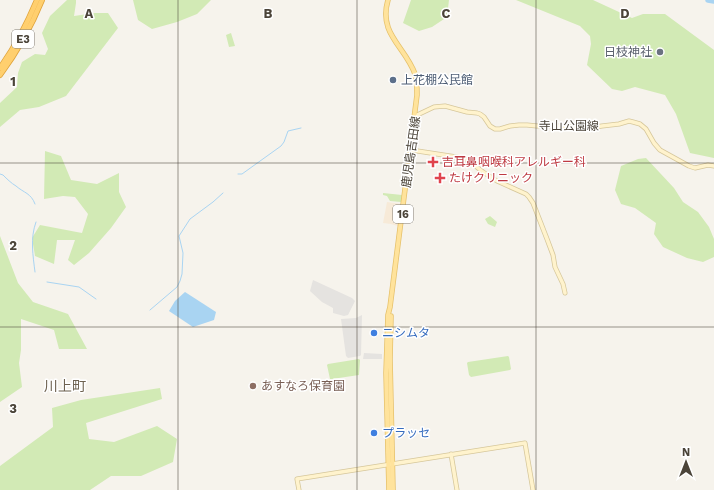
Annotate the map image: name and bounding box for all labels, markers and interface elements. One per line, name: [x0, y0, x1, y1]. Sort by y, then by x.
text: A: [85, 6, 94, 21]
text: B: [264, 6, 273, 21]
text: C: [442, 6, 451, 21]
text: D: [620, 6, 630, 21]
road number: E3: [12, 30, 34, 48]
place label: 日枝神社: [604, 45, 652, 59]
marker: 日枝神社: [655, 47, 665, 57]
place label: 上花棚公民館: [401, 73, 473, 87]
text: 1: [10, 74, 16, 89]
marker: 上花棚公民館: [388, 75, 398, 85]
street label: 鹿児島吉田線: [399, 115, 423, 189]
street label: 寺山公園線: [539, 119, 599, 133]
place label: 吉耳鼻咽喉科アレルギー科: [442, 155, 586, 169]
marker: 吉耳鼻咽喉科アレルギー科: [427, 156, 439, 168]
place label: たけクリニック: [449, 171, 533, 185]
marker: たけクリニック: [434, 172, 446, 184]
road number: 16: [393, 205, 413, 223]
text: 2: [9, 238, 17, 253]
place label: ニシムタ: [382, 326, 430, 340]
marker: ニシムタ: [369, 328, 379, 338]
district label: 川上町: [44, 378, 86, 394]
place label: あすなろ保育園: [261, 379, 345, 393]
marker: あすなろ保育園: [248, 381, 258, 391]
text: 3: [9, 401, 17, 416]
place label: プラッセ: [382, 426, 430, 440]
marker: プラッセ: [369, 428, 379, 438]
north arrow: [666, 442, 706, 482]
text: N: [682, 446, 690, 459]

